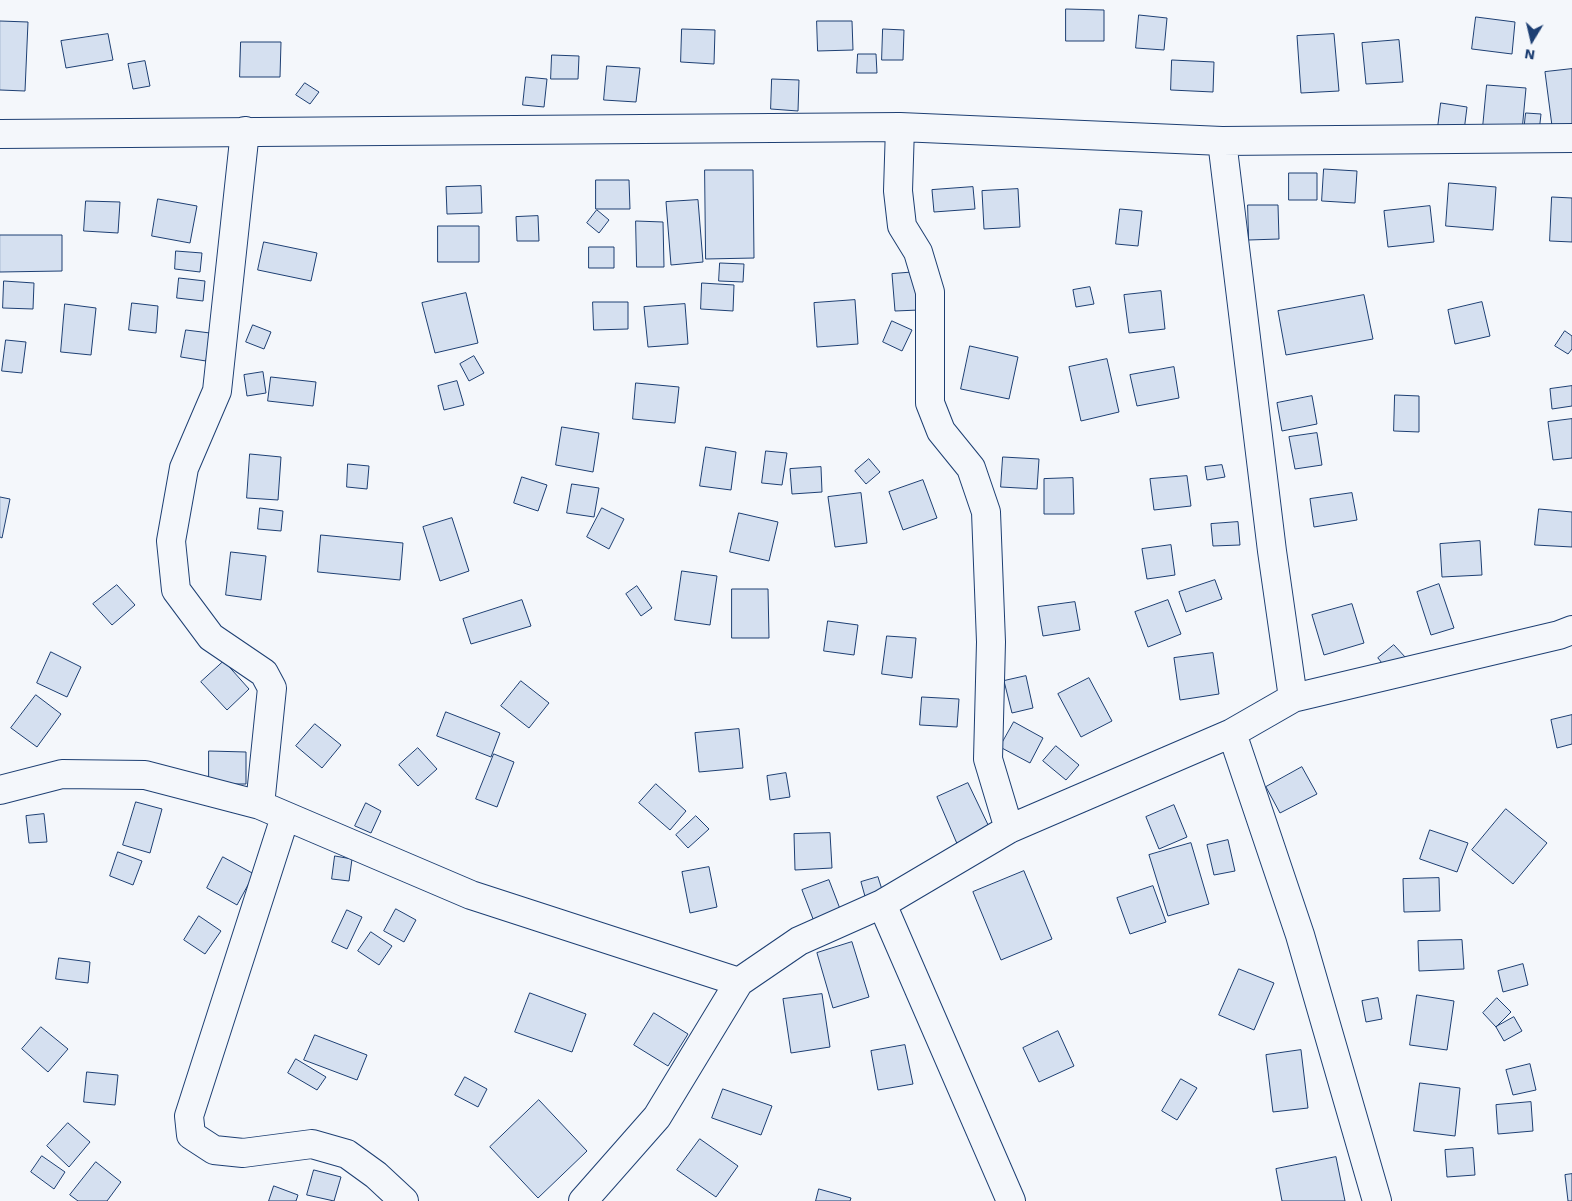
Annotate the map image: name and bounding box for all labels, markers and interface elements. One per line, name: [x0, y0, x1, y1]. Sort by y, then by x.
north arrow: [1507, 15, 1557, 65]
text: N: [1523, 46, 1536, 64]

